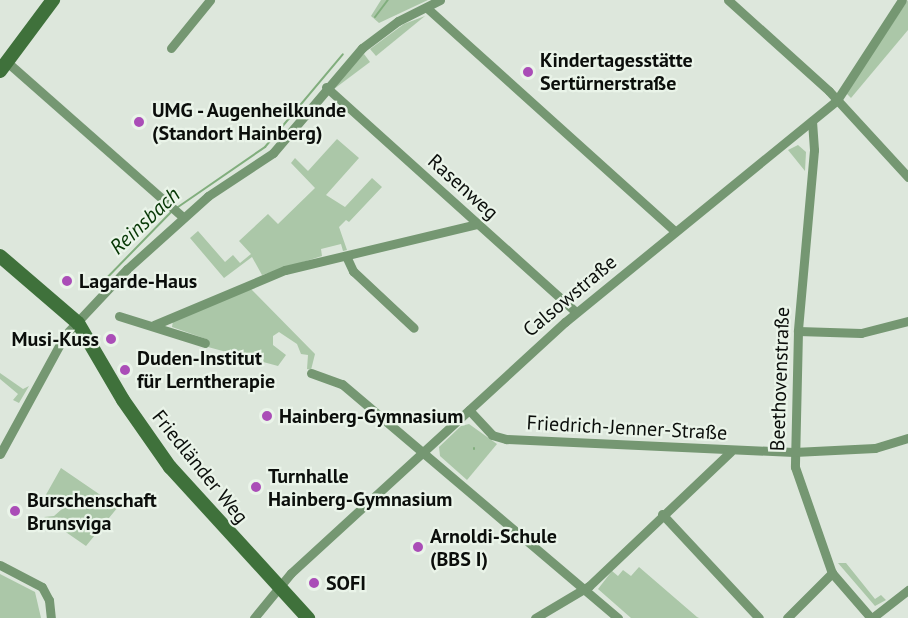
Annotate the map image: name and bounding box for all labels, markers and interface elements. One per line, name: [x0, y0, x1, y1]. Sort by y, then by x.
place label: Kindertagesstätte Sertürnerstraße: [540, 48, 693, 95]
marker: Kindertagesstätte Sertürnerstraße: [521, 65, 535, 79]
place label: UMG - Augenheilkunde (Standort Hainberg): [152, 98, 349, 145]
marker: UMG - Augenheilkunde (Standort Hainberg): [130, 113, 148, 131]
street label: Rasenweg: [423, 149, 503, 225]
water label: Reinsbach: [105, 182, 185, 260]
street label: Calsowstraße: [518, 250, 622, 342]
place label: Lagarde-Haus: [79, 269, 197, 293]
marker: Lagarde-Haus: [60, 274, 74, 288]
street label: Beethovenstraße: [765, 306, 795, 452]
place label: Musi-Kuss: [12, 327, 99, 351]
marker: Musi-Kuss: [104, 332, 118, 346]
place label: Duden-Institut für Lerntherapie: [137, 346, 275, 393]
marker: Duden-Institut für Lerntherapie: [118, 363, 132, 377]
place label: Hainberg-Gymnasium: [279, 404, 463, 428]
street label: Friedländer Weg: [147, 405, 253, 529]
marker: Hainberg-Gymnasium: [260, 409, 274, 423]
street label: Friedrich-Jenner-Straße: [526, 411, 728, 445]
place label: Turnhalle Hainberg-Gymnasium: [268, 464, 452, 511]
marker: Turnhalle Hainberg-Gymnasium: [249, 480, 263, 494]
place label: Burschenschaft Brunsviga: [27, 488, 157, 535]
marker: Burschenschaft Brunsviga: [8, 504, 22, 518]
place label: Arnoldi-Schule (BBS I): [430, 524, 557, 571]
marker: Arnoldi-Schule (BBS I): [411, 540, 425, 554]
place label: SOFI: [326, 571, 366, 595]
marker: SOFI: [307, 576, 321, 590]

